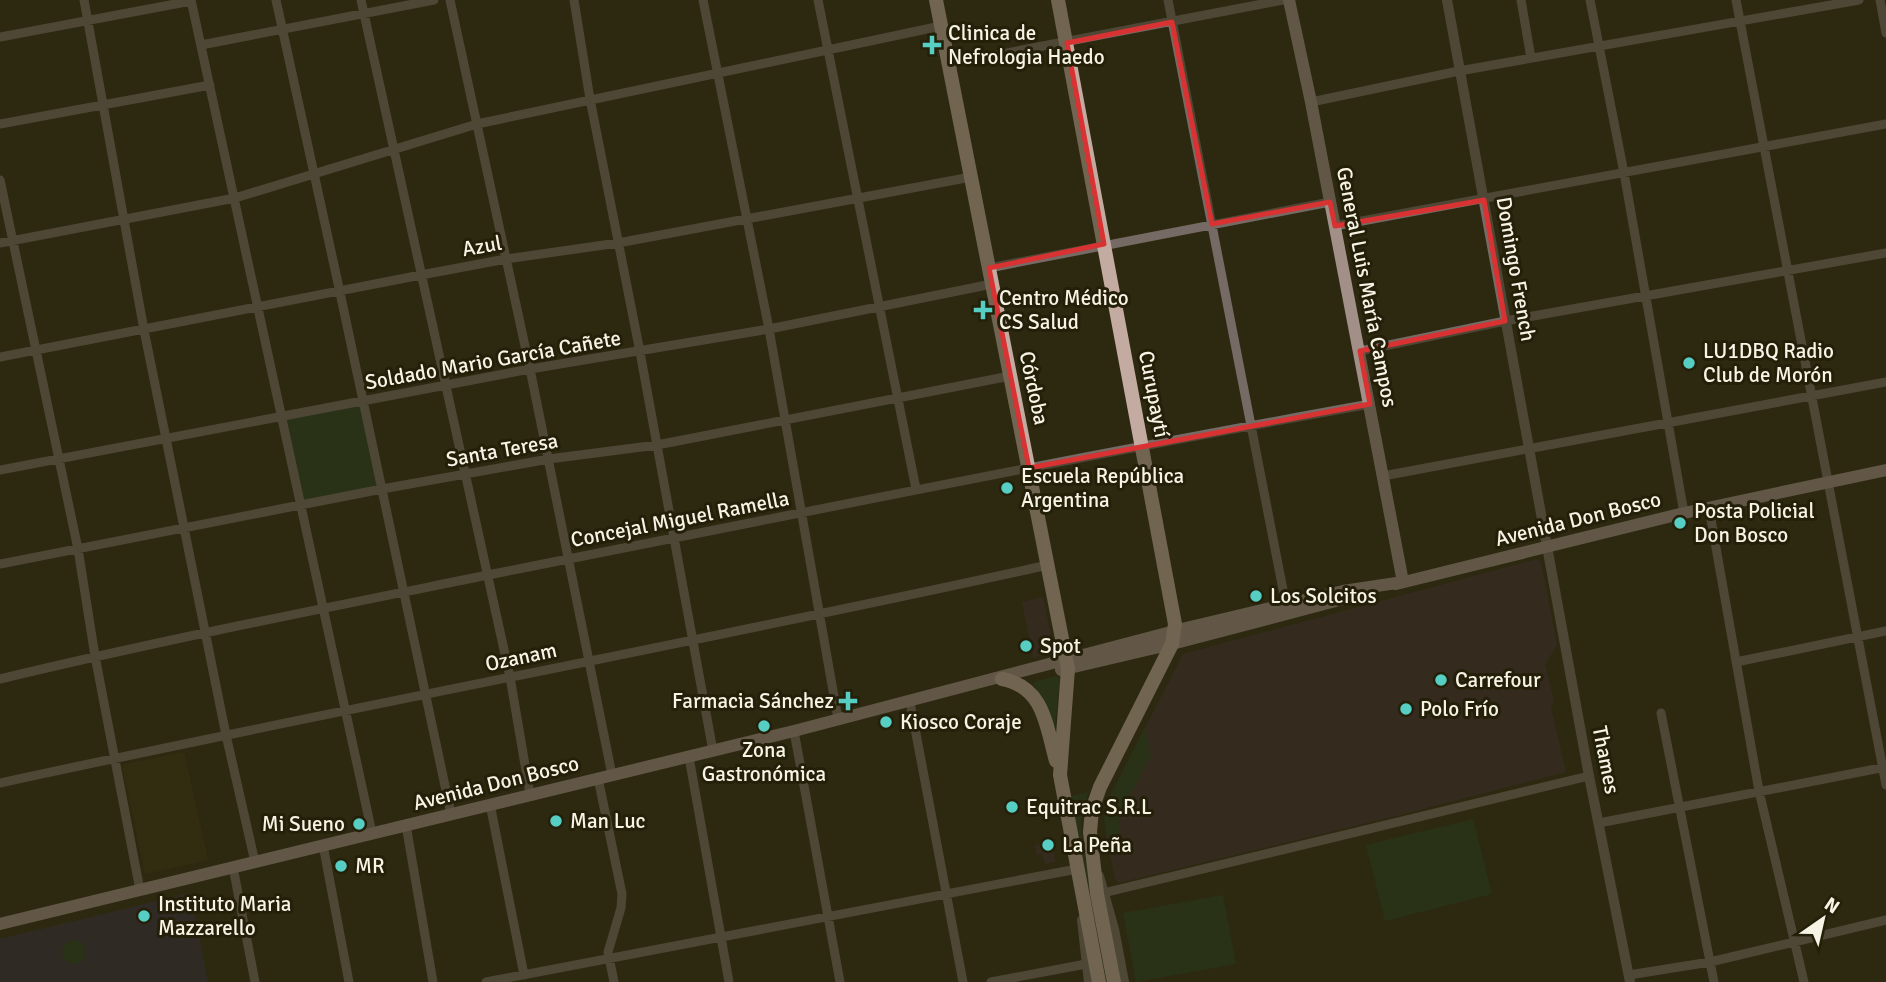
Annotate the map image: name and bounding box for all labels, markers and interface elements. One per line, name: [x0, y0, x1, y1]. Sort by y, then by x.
place label: Clinica de Nefrologia Haedo: [948, 20, 1105, 70]
marker: Clinica de Nefrologia Haedo: [922, 35, 942, 55]
street label: General Luis María Campos: [1331, 165, 1403, 409]
street label: Domingo French: [1491, 195, 1541, 343]
street label: Azul: [460, 230, 504, 262]
place label: Centro Médico CS Salud: [999, 285, 1129, 335]
marker: Centro Médico CS Salud: [973, 300, 993, 320]
street label: Soldado Mario García Cañete: [363, 325, 623, 395]
place label: LU1DBQ Radio Club de Morón: [1703, 338, 1834, 388]
street label: Curupaytí: [1133, 348, 1175, 440]
street label: Córdoba: [1014, 349, 1054, 427]
marker: LU1DBQ Radio Club de Morón: [1681, 355, 1697, 371]
street label: Santa Teresa: [444, 427, 560, 473]
place label: Escuela República Argentina: [1021, 463, 1184, 513]
marker: Escuela República Argentina: [999, 480, 1015, 496]
street label: Concejal Miguel Ramella: [569, 485, 791, 553]
street label: Avenida Don Bosco: [1492, 486, 1664, 552]
place label: Posta Policial Don Bosco: [1694, 498, 1815, 548]
marker: Posta Policial Don Bosco: [1672, 515, 1688, 531]
place label: Los Solcitos: [1270, 583, 1377, 609]
marker: Los Solcitos: [1248, 588, 1264, 604]
place label: Spot: [1040, 633, 1081, 659]
street label: Ozanam: [483, 637, 559, 677]
marker: Spot: [1018, 638, 1034, 654]
place label: Carrefour: [1455, 667, 1541, 693]
marker: Carrefour: [1433, 672, 1449, 688]
place label: Farmacia Sánchez: [672, 688, 834, 714]
marker: Farmacia Sánchez: [840, 693, 856, 709]
place label: Polo Frío: [1420, 696, 1499, 722]
marker: Polo Frío: [1398, 701, 1414, 717]
place label: Kiosco Coraje: [900, 709, 1022, 735]
marker: Kiosco Coraje: [878, 714, 894, 730]
marker: Zona Gastronómica: [756, 718, 772, 734]
street label: Thames: [1587, 724, 1625, 796]
place label: Zona Gastronómica: [702, 737, 826, 787]
street label: Avenida Don Bosco: [410, 750, 582, 816]
place label: Equitrac S.R.L: [1026, 794, 1152, 820]
marker: Equitrac S.R.L: [1004, 799, 1020, 815]
place label: Man Luc: [570, 808, 646, 834]
place label: Mi Sueno: [262, 811, 345, 837]
marker: Man Luc: [548, 813, 564, 829]
marker: Mi Sueno: [351, 816, 367, 832]
place label: La Peña: [1062, 832, 1132, 858]
marker: La Peña: [1040, 837, 1056, 853]
place label: MR: [355, 853, 385, 879]
marker: MR: [333, 858, 349, 874]
north arrow: [1788, 884, 1858, 954]
place label: Instituto Maria Mazzarello: [158, 891, 291, 941]
text: N: [1820, 892, 1844, 919]
marker: Instituto Maria Mazzarello: [136, 908, 152, 924]

